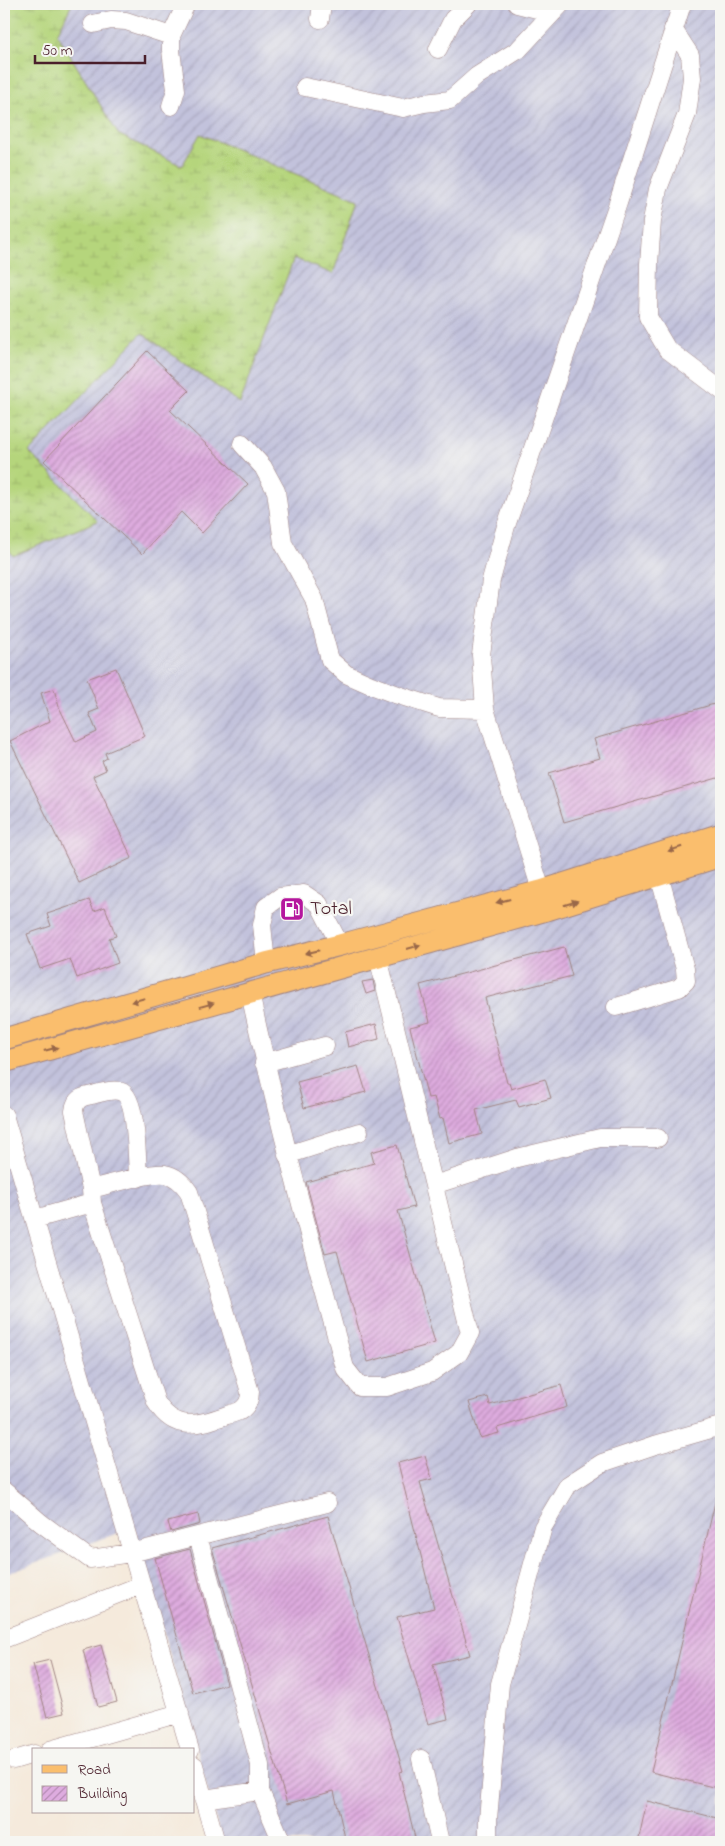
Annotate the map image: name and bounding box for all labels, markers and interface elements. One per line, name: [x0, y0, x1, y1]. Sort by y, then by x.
scale bar: [35, 32, 145, 64]
text: 50 m: [42, 40, 73, 62]
one-way arrow: [667, 845, 682, 853]
place label: Total: [310, 895, 352, 924]
fuel station icon: Total: [279, 896, 305, 922]
one-way arrow: [495, 897, 510, 905]
one-way arrow: [563, 899, 578, 906]
one-way arrow: [407, 943, 422, 951]
one-way arrow: [304, 948, 319, 956]
one-way arrow: [131, 997, 146, 1005]
one-way arrow: [200, 1001, 215, 1009]
one-way arrow: [43, 1045, 58, 1053]
legend: [32, 1748, 195, 1814]
text: Road: [78, 1759, 111, 1781]
text: Building: [77, 1783, 127, 1806]

